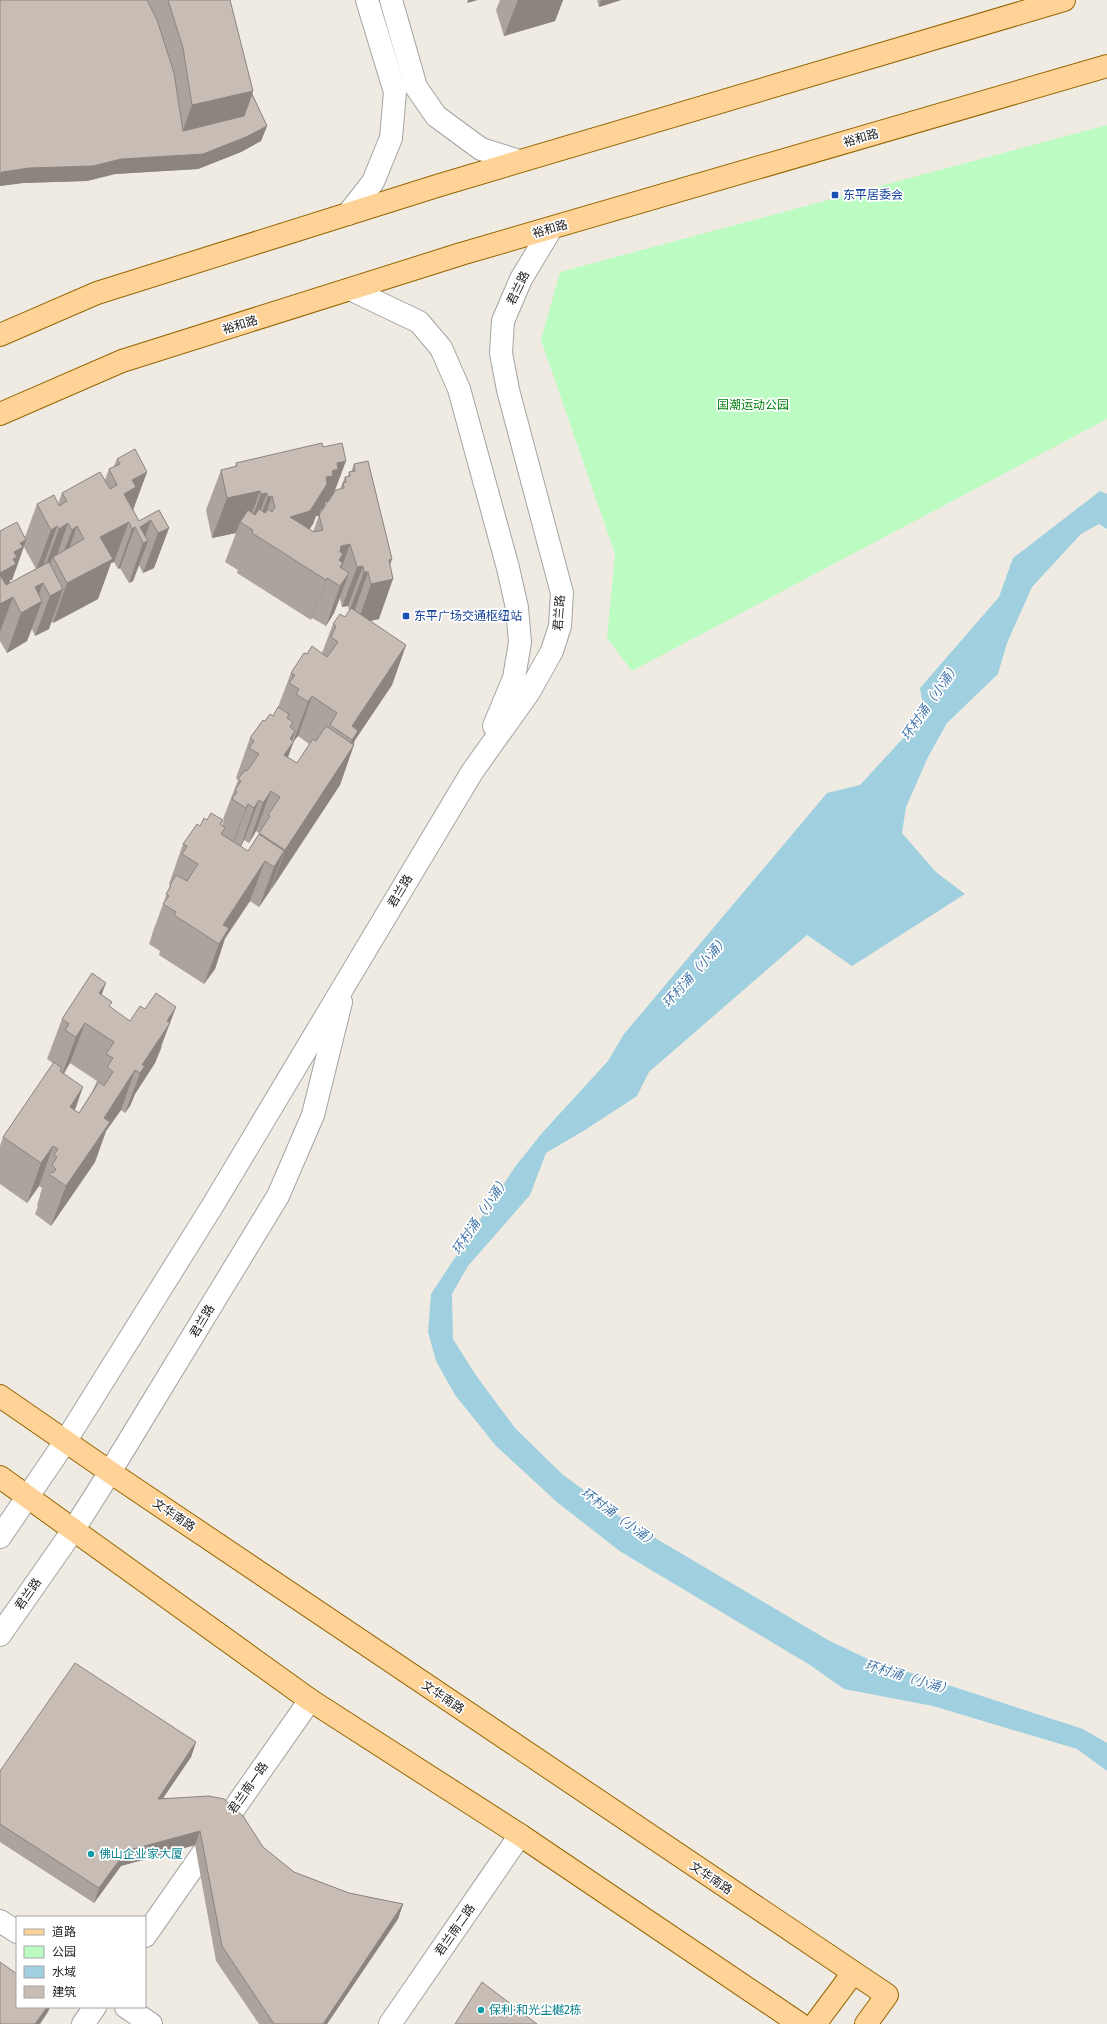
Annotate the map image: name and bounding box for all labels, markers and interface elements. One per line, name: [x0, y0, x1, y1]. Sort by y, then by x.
street label: 裕和路: [842, 126, 880, 150]
place label: 东平居委会: [843, 188, 903, 202]
marker: 东平居委会: [830, 190, 840, 200]
street label: 裕和路: [531, 217, 569, 241]
street label: 君兰路: [504, 269, 532, 307]
street label: 裕和路: [221, 313, 259, 337]
park label: 国潮运动公园: [717, 398, 789, 412]
street label: 君兰路: [551, 595, 567, 631]
place label: 东平广场交通枢纽站: [414, 609, 522, 623]
marker: 东平广场交通枢纽站: [401, 611, 411, 621]
water label: 环村涌（小涌）: [898, 660, 963, 743]
street label: 君兰路: [385, 872, 415, 910]
water label: 环村涌（小涌）: [659, 932, 731, 1010]
water label: 环村涌（小涌）: [449, 1173, 512, 1257]
street label: 君兰路: [187, 1302, 217, 1340]
water label: 环村涌（小涌）: [578, 1485, 661, 1550]
street label: 文华南路: [150, 1496, 198, 1534]
street label: 君兰路: [12, 1575, 44, 1613]
water label: 环村涌（小涌）: [863, 1657, 955, 1698]
street label: 文华南路: [419, 1678, 467, 1716]
street label: 君兰南一路: [225, 1759, 271, 1817]
place label: 佛山企业家大厦: [99, 1847, 183, 1861]
marker: 佛山企业家大厦: [86, 1849, 96, 1859]
street label: 文华南路: [687, 1859, 735, 1897]
street label: 君兰南二路: [432, 1901, 478, 1959]
legend: [16, 1916, 146, 2008]
text: 道路: [52, 1925, 76, 1939]
text: 公园: [52, 1945, 76, 1959]
text: 水域: [52, 1965, 76, 1979]
text: 建筑: [52, 1985, 76, 1999]
place label: 保利·和光尘樾2栋: [489, 2003, 582, 2017]
marker: 保利·和光尘樾2栋: [476, 2005, 486, 2015]

